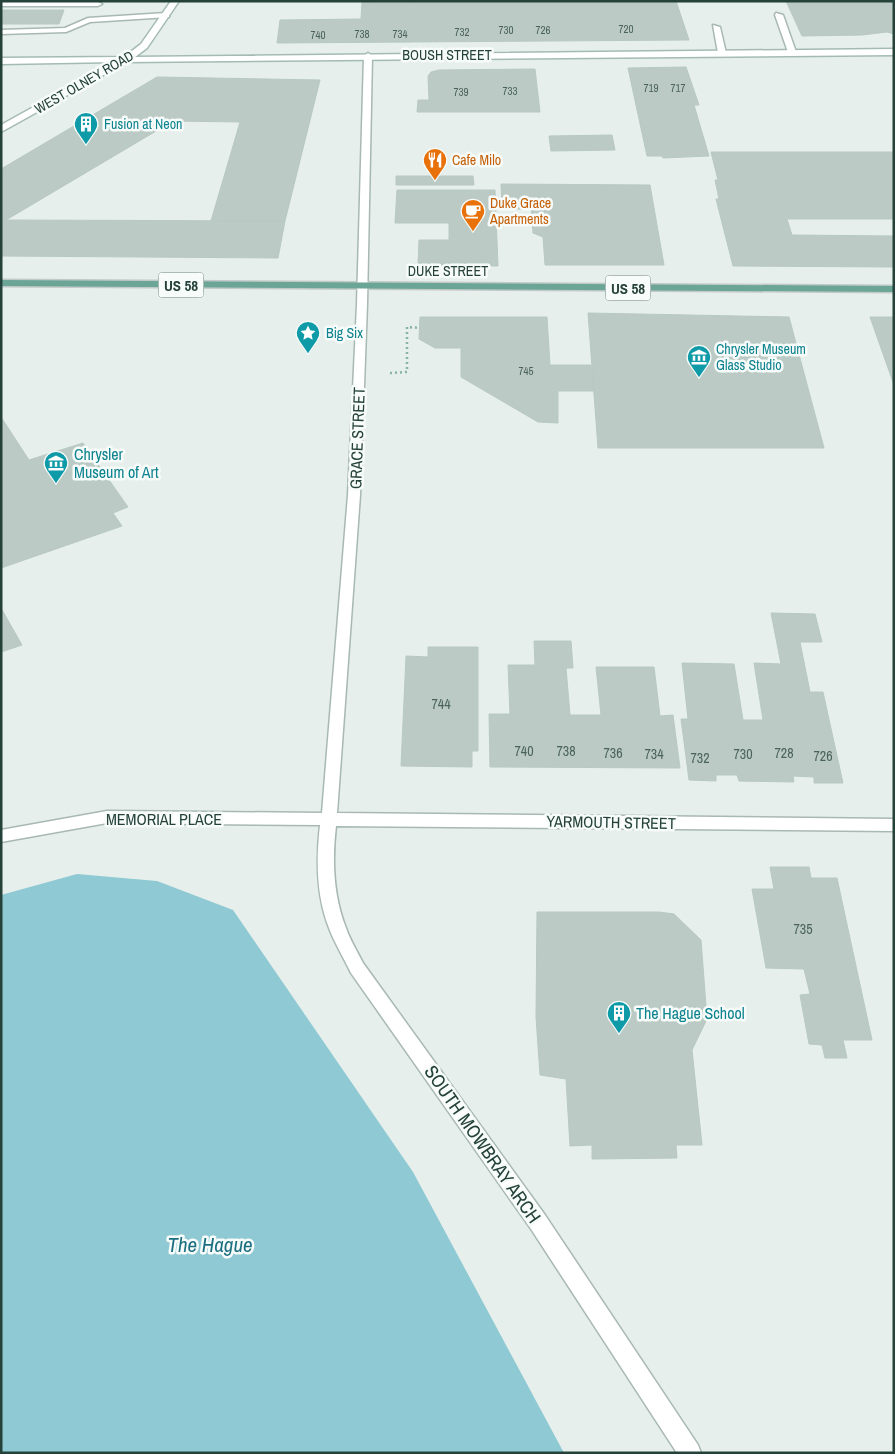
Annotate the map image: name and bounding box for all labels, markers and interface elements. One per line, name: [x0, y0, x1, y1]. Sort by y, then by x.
house number: 720: [618, 22, 634, 36]
house number: 730: [498, 23, 514, 37]
house number: 726: [535, 23, 551, 37]
house number: 732: [454, 25, 470, 39]
house number: 738: [354, 27, 370, 41]
house number: 734: [392, 27, 408, 41]
house number: 740: [310, 28, 326, 42]
street label: WEST OLNEY ROAD: [31, 46, 137, 118]
street label: BOUSH STREET: [402, 46, 492, 64]
house number: 719: [643, 81, 659, 95]
house number: 717: [670, 81, 686, 95]
house number: 733: [502, 84, 518, 98]
house number: 739: [453, 85, 469, 99]
building icon: Fusion at Neon: [73, 111, 99, 145]
place label: Fusion at Neon: [104, 115, 183, 133]
restaurant icon: Cafe Milo: [422, 147, 448, 181]
place label: Cafe Milo: [452, 151, 501, 169]
place label: Duke Grace Apartments: [489, 194, 551, 228]
cafe icon: Duke Grace Apartments: [460, 198, 486, 232]
street label: DUKE STREET: [408, 262, 488, 280]
road number: US 58: [158, 272, 204, 298]
road number: US 58: [606, 276, 650, 300]
place icon: Big Six: [295, 320, 321, 354]
place label: Big Six: [326, 324, 363, 342]
place label: Chrysler Museum Glass Studio: [716, 340, 806, 374]
museum icon: Chrysler Museum Glass Studio: [686, 344, 712, 378]
house number: 745: [518, 364, 534, 378]
street label: GRACE STREET: [344, 387, 370, 489]
place label: Chrysler Museum of Art: [74, 443, 159, 483]
museum icon: Chrysler Museum of Art: [43, 450, 69, 484]
house number: 744: [431, 695, 451, 713]
house number: 740: [514, 742, 534, 760]
house number: 738: [556, 742, 576, 760]
house number: 736: [603, 744, 623, 762]
house number: 728: [774, 744, 794, 762]
house number: 734: [644, 745, 664, 763]
house number: 730: [733, 745, 753, 763]
house number: 726: [813, 747, 833, 765]
house number: 732: [690, 749, 710, 767]
street label: MEMORIAL PLACE: [106, 808, 222, 830]
street label: YARMOUTH STREET: [546, 810, 676, 834]
house number: 735: [793, 920, 813, 938]
building icon: The Hague School: [606, 1000, 632, 1034]
place label: The Hague School: [636, 1002, 745, 1024]
street label: SOUTH MOWBRAY ARCH: [419, 1060, 547, 1228]
water label: The Hague: [167, 1230, 253, 1259]

